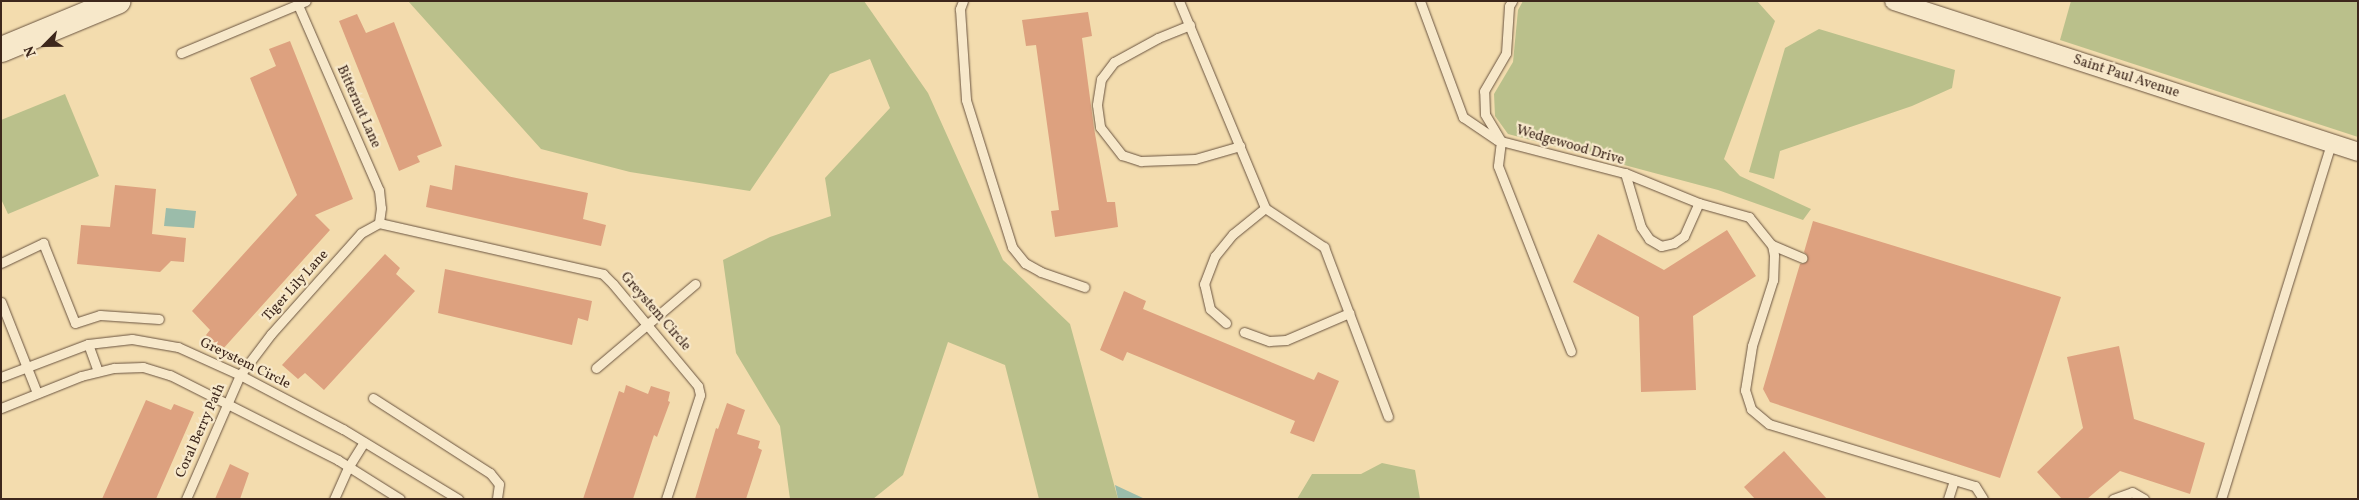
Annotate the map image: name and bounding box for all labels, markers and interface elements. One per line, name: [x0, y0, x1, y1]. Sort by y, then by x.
north arrow: [20, 20, 70, 70]
text: N: [20, 43, 41, 59]
street label: Saint Paul Avenue: [2071, 52, 2181, 102]
street label: Bitternut Lane: [332, 63, 384, 151]
street label: Wedgewood Drive: [1514, 123, 1626, 169]
street label: Tiger Lily Lane: [259, 247, 333, 325]
street label: Greystem Circle: [616, 269, 694, 355]
street label: Greystem Circle: [197, 335, 293, 393]
street label: Coral Berry Path: [173, 381, 229, 481]

